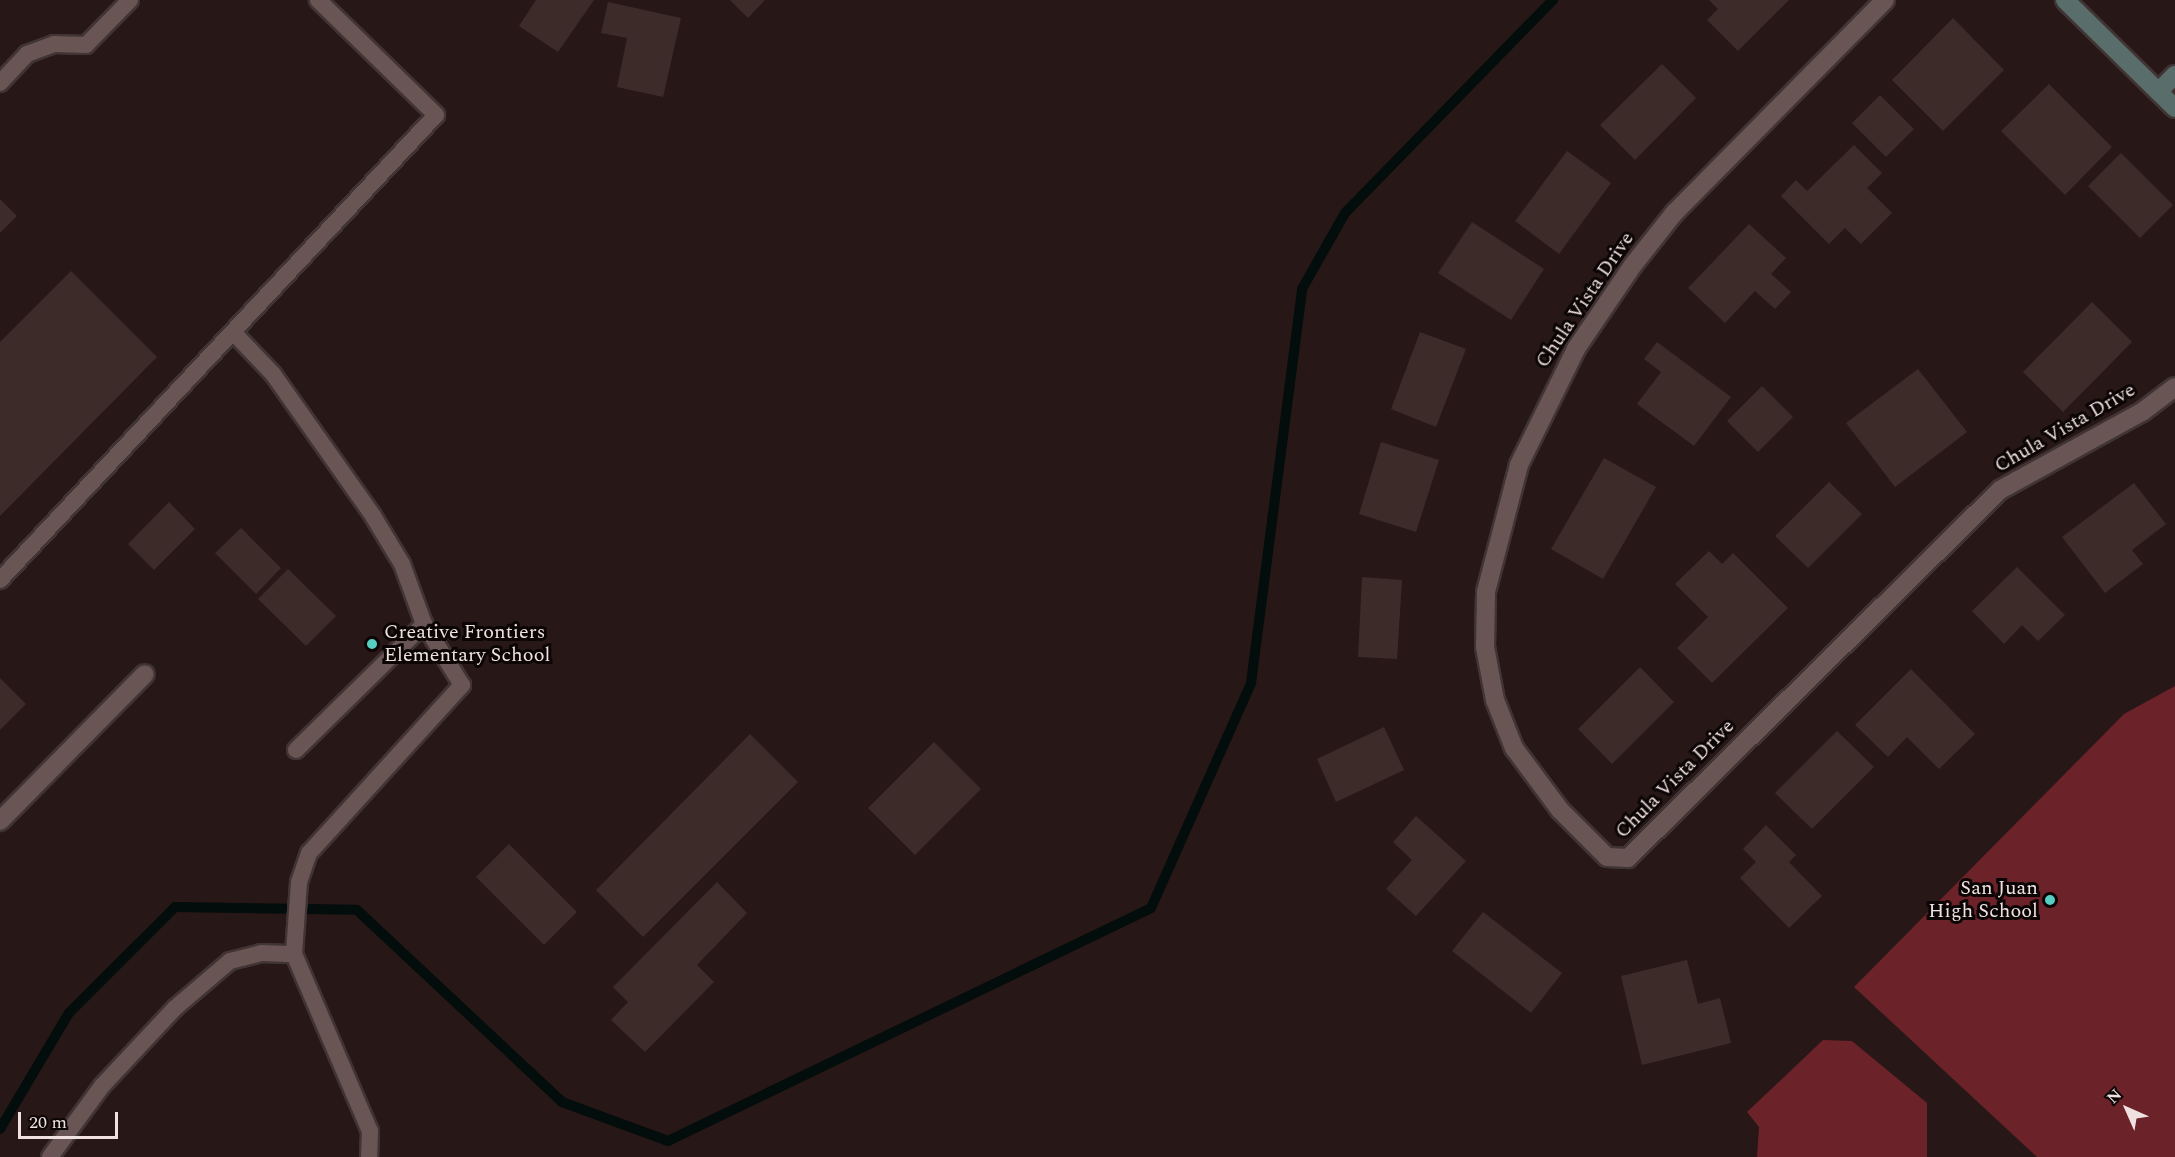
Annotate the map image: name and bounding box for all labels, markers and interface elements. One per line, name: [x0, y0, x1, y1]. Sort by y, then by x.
street label: Chula Vista Drive: [1531, 228, 1639, 372]
street label: Chula Vista Drive: [1990, 378, 2140, 478]
place label: Creative Frontiers Elementary School: [384, 620, 550, 667]
marker: Creative Frontiers Elementary School: [365, 637, 379, 651]
street label: Chula Vista Drive: [1611, 715, 1739, 843]
place label: San Juan High School: [1928, 876, 2038, 923]
marker: San Juan High School: [2043, 893, 2057, 907]
north arrow: [2097, 1079, 2157, 1139]
text: N: [2101, 1083, 2127, 1109]
scale bar: [21, 1100, 122, 1138]
text: 20 m: [29, 1109, 67, 1136]

